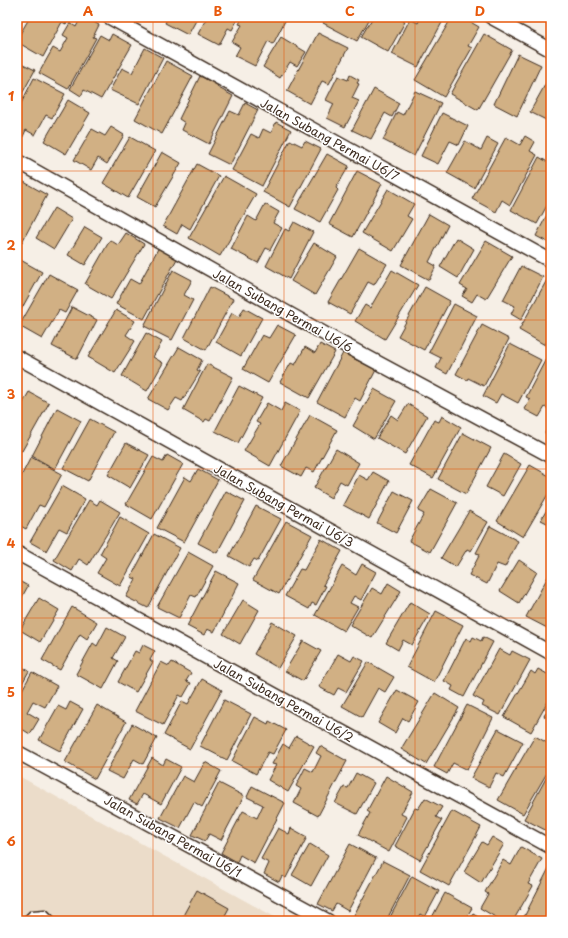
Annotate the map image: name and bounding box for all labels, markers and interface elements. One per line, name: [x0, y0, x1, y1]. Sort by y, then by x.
text: A: [83, 1, 93, 20]
text: B: [214, 1, 223, 20]
text: C: [345, 1, 355, 20]
text: D: [475, 1, 485, 20]
text: 1: [8, 86, 14, 105]
street label: Jalan Subang Permai U6/7: [257, 93, 403, 185]
text: 2: [6, 235, 16, 254]
street label: Jalan Subang Permai U6/6: [210, 264, 356, 356]
text: 3: [7, 384, 16, 403]
street label: Jalan Subang Permai U6/3: [211, 459, 357, 551]
text: 4: [7, 533, 16, 552]
street label: Jalan Subang Permai U6/2: [211, 654, 357, 746]
text: 5: [7, 682, 15, 701]
street label: Jalan Subang Permai U6/1: [101, 791, 245, 881]
text: 6: [6, 831, 16, 850]

